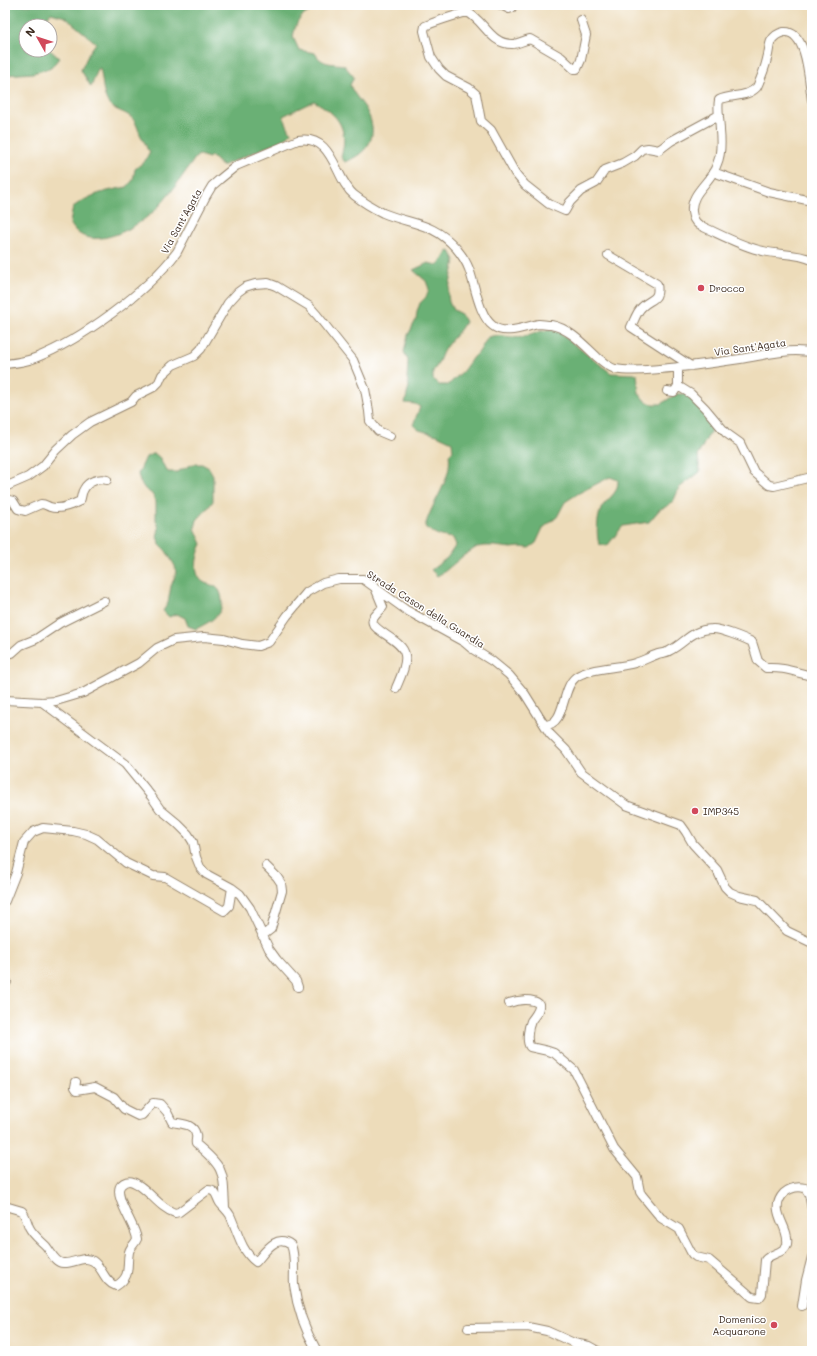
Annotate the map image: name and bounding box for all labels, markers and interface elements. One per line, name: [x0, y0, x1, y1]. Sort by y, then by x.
north arrow: [18, 18, 58, 58]
text: N: [21, 23, 38, 39]
street label: Via Sant'Agata: [157, 186, 205, 256]
place label: Drocco: [709, 281, 745, 295]
marker: Drocco: [696, 283, 706, 293]
street label: Via Sant'Agata: [713, 335, 787, 359]
street label: Strada Cason della Guardia: [364, 567, 488, 651]
place label: IMP345: [703, 804, 739, 818]
marker: IMP345: [690, 806, 700, 816]
place label: Domenico Acquarone: [712, 1312, 766, 1338]
marker: Domenico Acquarone: [769, 1320, 779, 1330]

